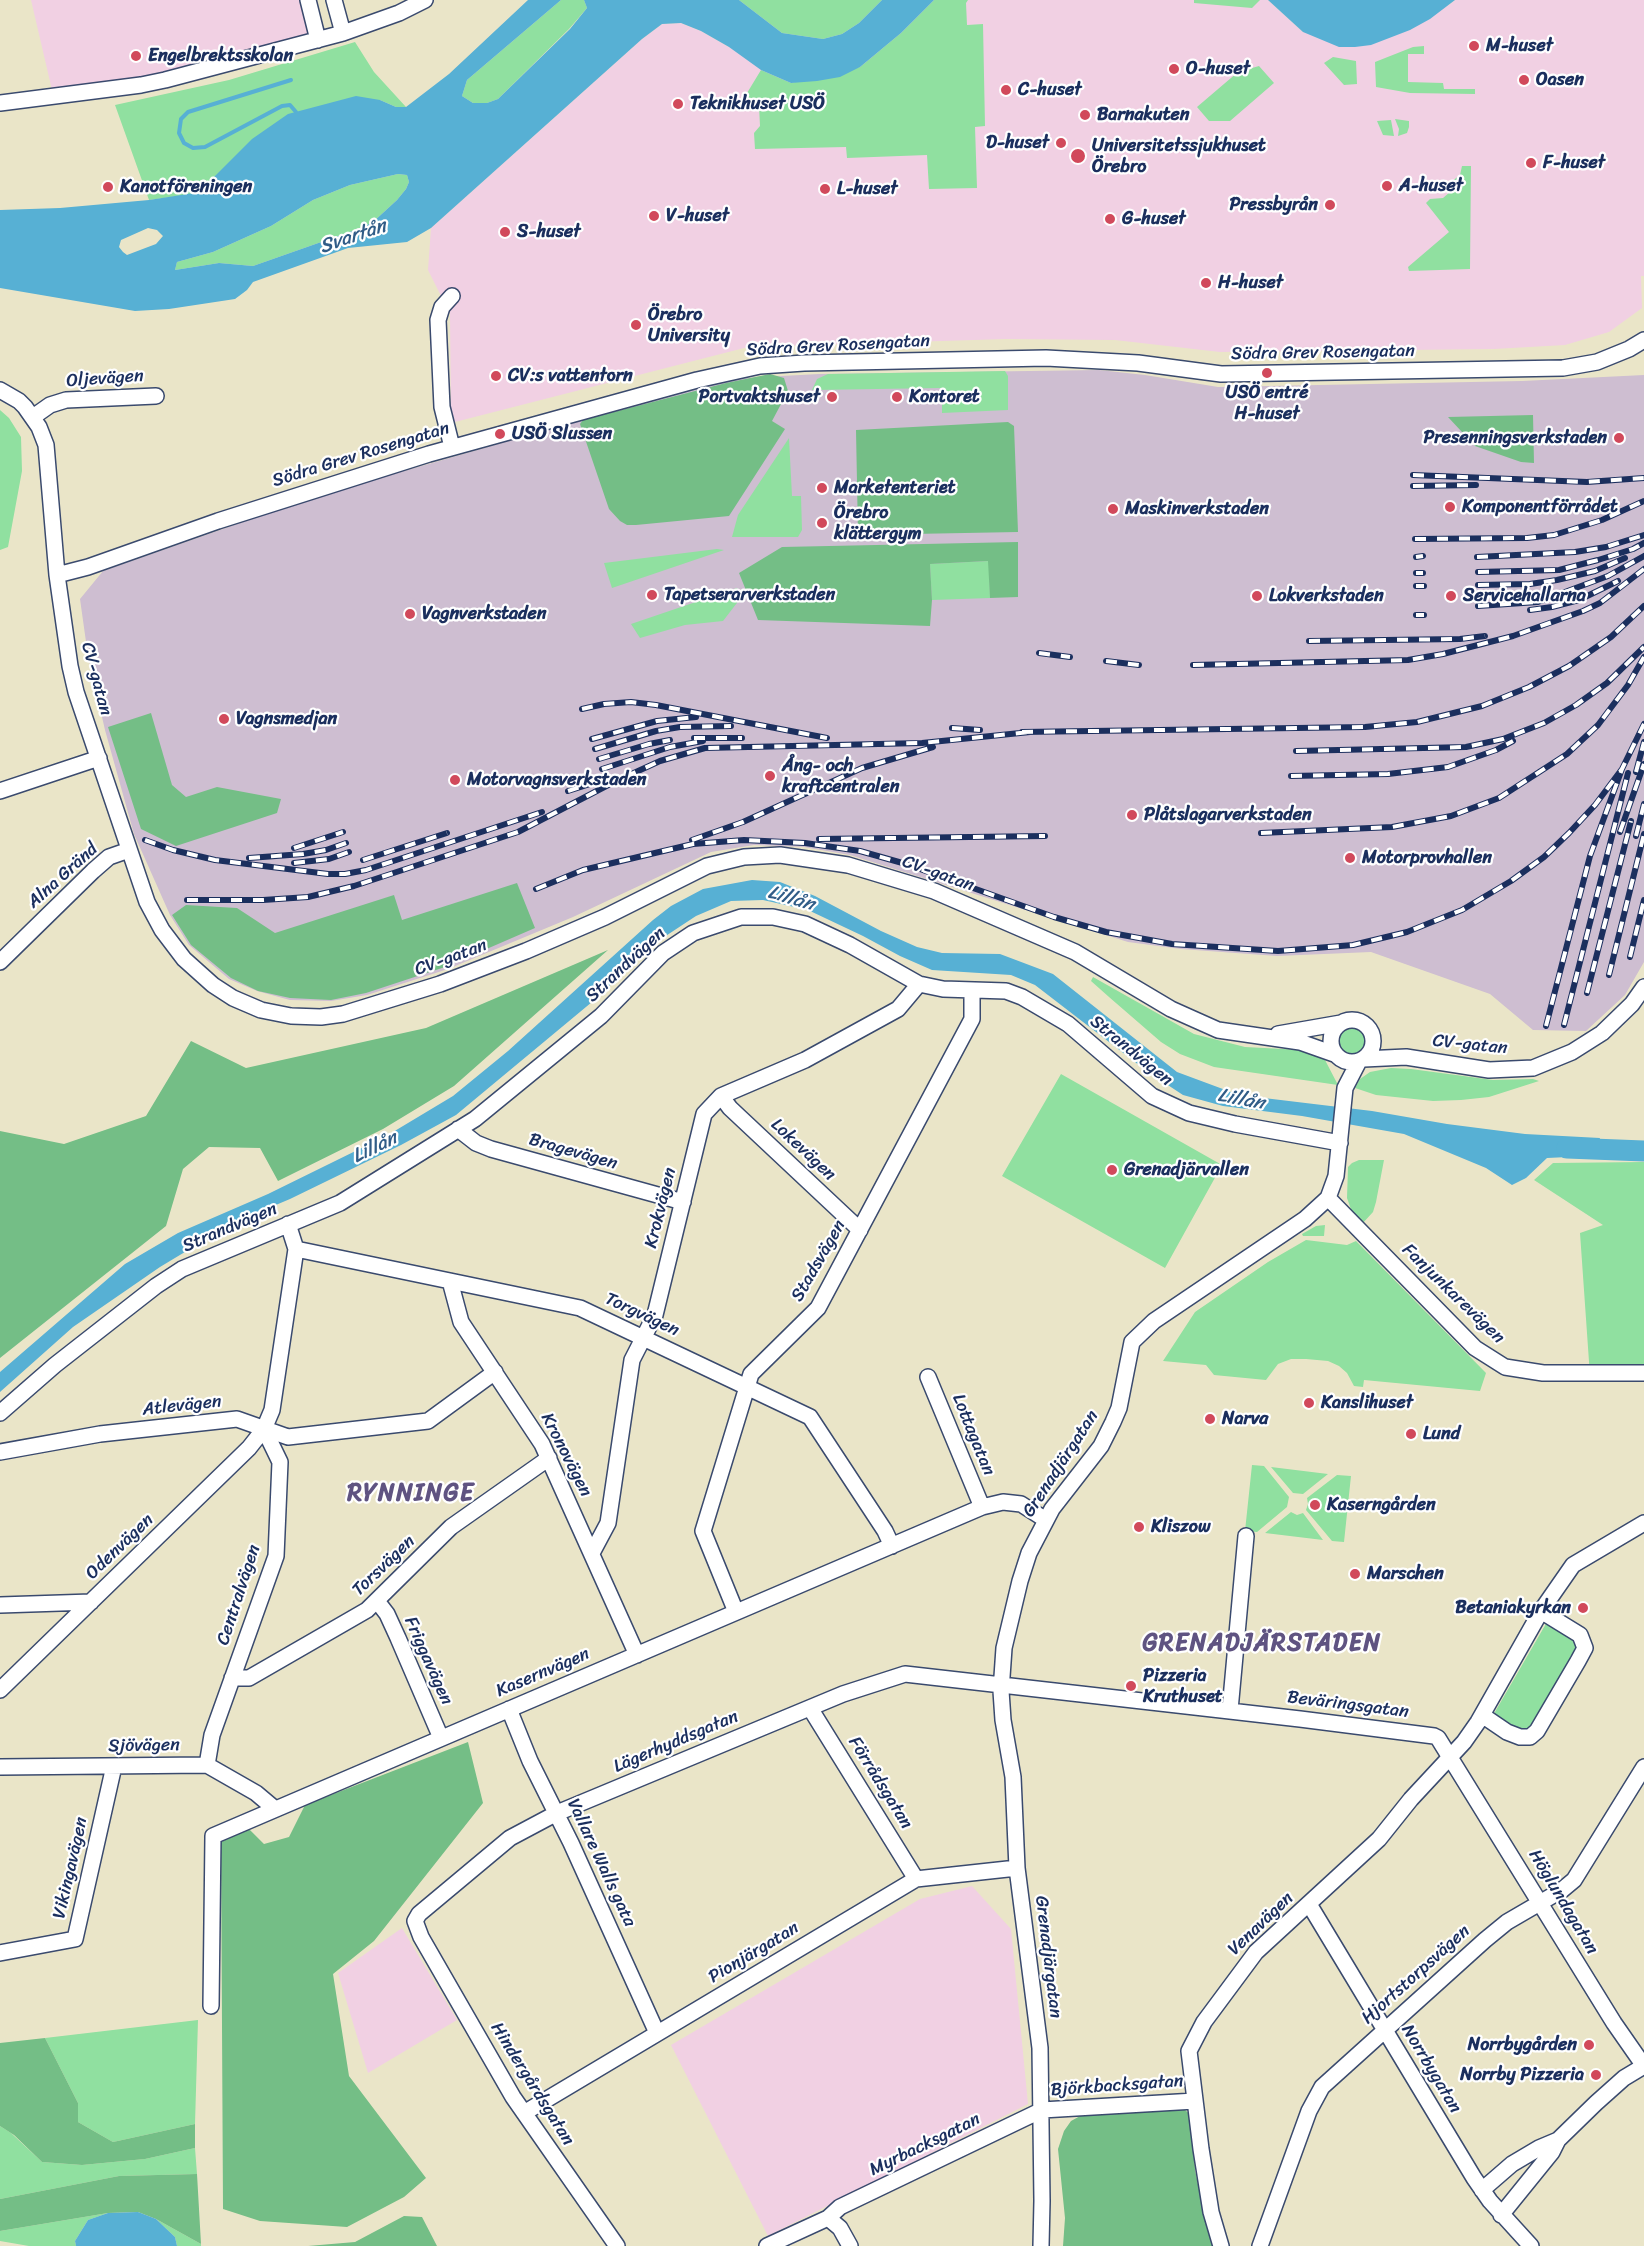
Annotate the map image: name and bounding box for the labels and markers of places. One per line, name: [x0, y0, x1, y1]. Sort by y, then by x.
place label: M-huset: [1486, 35, 1553, 57]
marker: M-huset: [1467, 39, 1481, 53]
place label: Engelbrektsskolan: [148, 45, 293, 67]
marker: Engelbrektsskolan: [129, 49, 143, 63]
place label: O-huset: [1186, 58, 1250, 80]
marker: O-huset: [1167, 62, 1181, 76]
place label: Oasen: [1536, 69, 1584, 91]
marker: Oasen: [1517, 73, 1531, 87]
place label: C-huset: [1018, 79, 1081, 101]
marker: C-huset: [999, 83, 1013, 97]
place label: Teknikhuset USÖ: [690, 93, 825, 115]
marker: Teknikhuset USÖ: [671, 97, 685, 111]
place label: Barnakuten: [1097, 104, 1190, 126]
marker: Barnakuten: [1078, 108, 1092, 122]
place label: D-huset: [986, 132, 1049, 154]
place label: Universitetssjukhuset Örebro: [1092, 135, 1266, 178]
marker: D-huset: [1054, 136, 1068, 150]
marker: Universitetssjukhuset Örebro: [1069, 147, 1087, 165]
place label: F-huset: [1543, 152, 1605, 174]
marker: F-huset: [1524, 156, 1538, 170]
place label: A-huset: [1399, 175, 1463, 197]
place label: Kanotföreningen: [120, 176, 252, 198]
place label: L-huset: [837, 178, 898, 200]
marker: A-huset: [1380, 179, 1394, 193]
marker: Kanotföreningen: [101, 180, 115, 194]
marker: L-huset: [818, 182, 832, 196]
place label: Pressbyrån: [1229, 194, 1318, 216]
marker: Pressbyrån: [1323, 198, 1337, 212]
place label: V-huset: [666, 205, 729, 227]
place label: G-huset: [1122, 208, 1185, 230]
marker: V-huset: [647, 209, 661, 223]
marker: G-huset: [1103, 212, 1117, 226]
place label: S-huset: [517, 221, 581, 243]
marker: S-huset: [498, 225, 512, 239]
place label: H-huset: [1218, 272, 1283, 294]
marker: H-huset: [1199, 276, 1213, 290]
place label: Örebro University: [648, 304, 730, 346]
marker: Örebro University: [629, 318, 643, 332]
place label: CV:s vattentorn: [508, 365, 633, 387]
marker: USÖ entré H-huset: [1260, 366, 1274, 380]
marker: CV:s vattentorn: [489, 369, 503, 383]
place label: USÖ entré H-huset: [1225, 382, 1309, 424]
place label: Portvaktshuset: [699, 386, 820, 408]
place label: Kontoret: [909, 386, 980, 408]
marker: Portvaktshuset: [825, 390, 839, 404]
marker: Kontoret: [890, 390, 904, 404]
place label: USÖ Slussen: [512, 423, 612, 445]
marker: USÖ Slussen: [493, 427, 507, 441]
place label: Presenningsverkstaden: [1423, 427, 1607, 449]
marker: Presenningsverkstaden: [1612, 431, 1626, 445]
place label: Marketenteriet: [834, 477, 956, 499]
marker: Marketenteriet: [815, 481, 829, 495]
place label: Komponentförrådet: [1462, 496, 1618, 518]
place label: Maskinverkstaden: [1125, 498, 1269, 520]
marker: Komponentförrådet: [1443, 500, 1457, 514]
place label: Örebro klättergym: [834, 502, 921, 544]
marker: Maskinverkstaden: [1106, 502, 1120, 516]
marker: Örebro klättergym: [815, 516, 829, 530]
place label: Tapetserarverkstaden: [664, 584, 835, 606]
place label: Lokverkstaden: [1269, 585, 1384, 607]
place label: Servicehallarna: [1463, 585, 1586, 607]
marker: Tapetserarverkstaden: [645, 588, 659, 602]
marker: Lokverkstaden: [1250, 589, 1264, 603]
marker: Servicehallarna: [1444, 589, 1458, 603]
place label: Vagnverkstaden: [422, 603, 547, 625]
marker: Vagnverkstaden: [403, 607, 417, 621]
place label: Vagnsmedjan: [236, 708, 337, 730]
marker: Vagnsmedjan: [217, 712, 231, 726]
place label: Ång- och kraftcentralen: [782, 755, 899, 798]
place label: Motorvagnsverkstaden: [467, 769, 646, 791]
marker: Ång- och kraftcentralen: [763, 769, 777, 783]
marker: Motorvagnsverkstaden: [448, 773, 462, 787]
place label: Plåtslagarverkstaden: [1144, 804, 1312, 826]
marker: Plåtslagarverkstaden: [1125, 808, 1139, 822]
place label: Motorprovhallen: [1362, 847, 1492, 869]
marker: Motorprovhallen: [1343, 851, 1357, 865]
place label: Grenadjärvallen: [1124, 1159, 1249, 1181]
marker: Grenadjärvallen: [1105, 1163, 1119, 1177]
place label: Kanslihuset: [1321, 1392, 1413, 1414]
marker: Kanslihuset: [1302, 1396, 1316, 1410]
place label: Narva: [1222, 1408, 1268, 1430]
marker: Narva: [1203, 1412, 1217, 1426]
place label: Lund: [1423, 1423, 1460, 1445]
marker: Lund: [1404, 1427, 1418, 1441]
place label: Kaserngården: [1327, 1494, 1436, 1516]
marker: Kaserngården: [1308, 1498, 1322, 1512]
place label: Kliszow: [1151, 1516, 1210, 1538]
marker: Kliszow: [1132, 1520, 1146, 1534]
place label: Marschen: [1367, 1563, 1444, 1585]
marker: Marschen: [1348, 1567, 1362, 1581]
place label: Betaniakyrkan: [1455, 1597, 1571, 1619]
marker: Betaniakyrkan: [1576, 1601, 1590, 1615]
place label: Pizzeria Kruthuset: [1143, 1665, 1223, 1708]
marker: Pizzeria Kruthuset: [1124, 1679, 1138, 1693]
place label: Norrbygården: [1468, 2034, 1577, 2056]
marker: Norrbygården: [1582, 2038, 1596, 2052]
place label: Norrby Pizzeria: [1460, 2064, 1584, 2086]
marker: Norrby Pizzeria: [1589, 2068, 1603, 2082]

